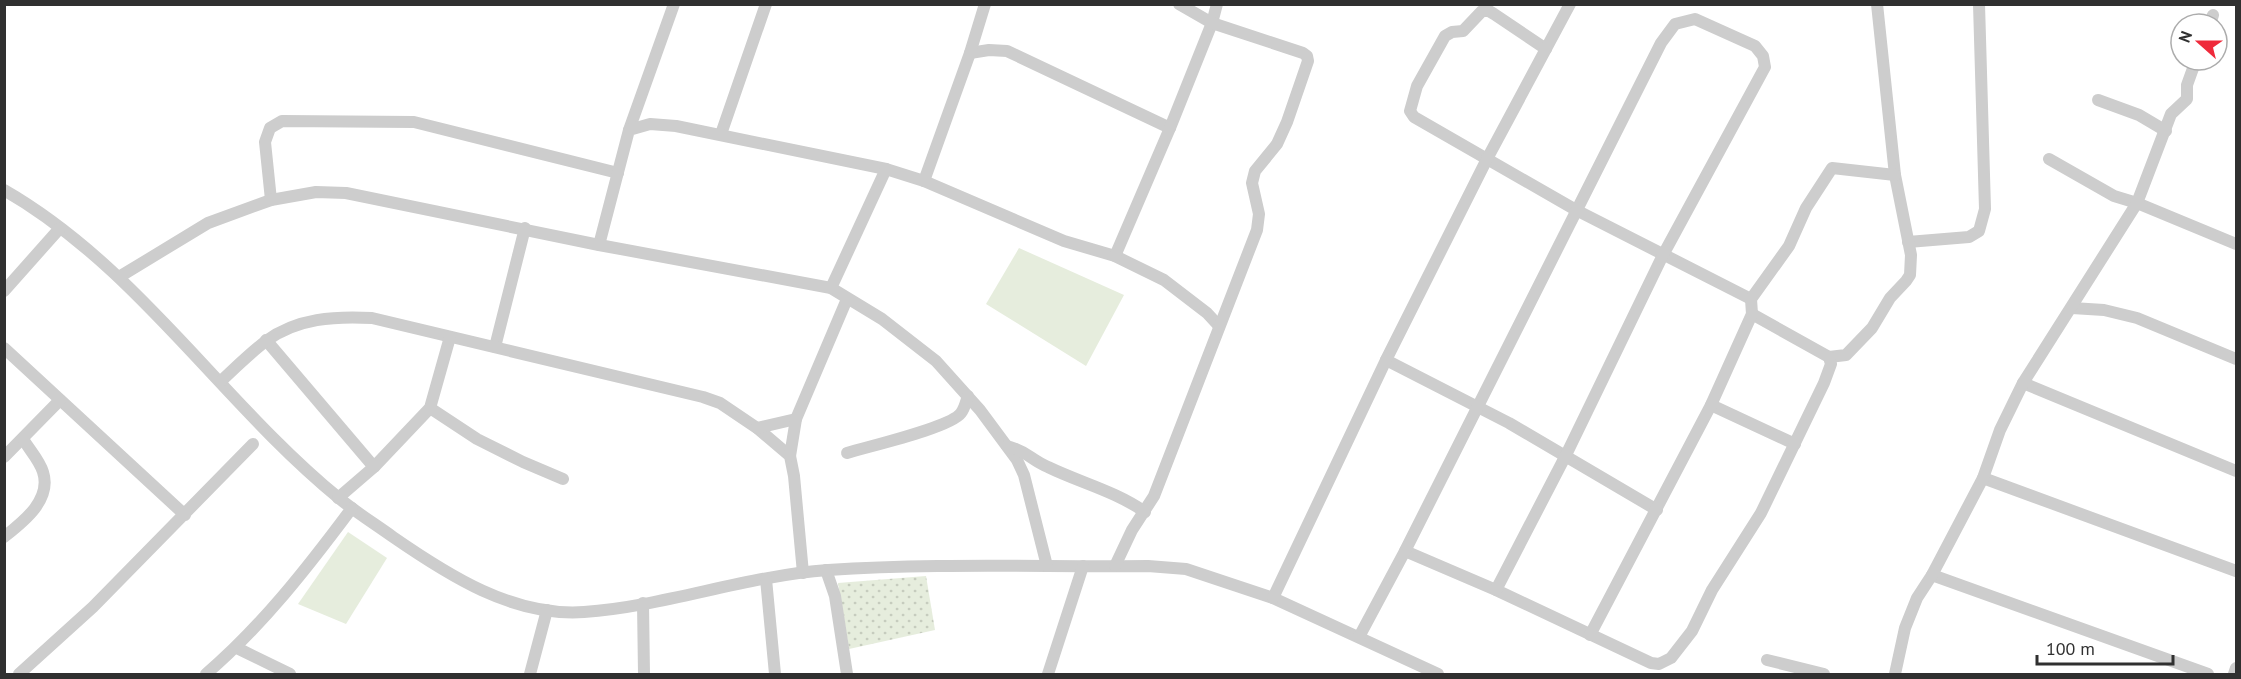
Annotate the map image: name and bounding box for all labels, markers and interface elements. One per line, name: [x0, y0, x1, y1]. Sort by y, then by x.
north arrow: [2169, 12, 2229, 72]
text: N: [2174, 28, 2196, 45]
scale bar: [2037, 628, 2174, 666]
text: 100 m: [2046, 637, 2095, 660]

